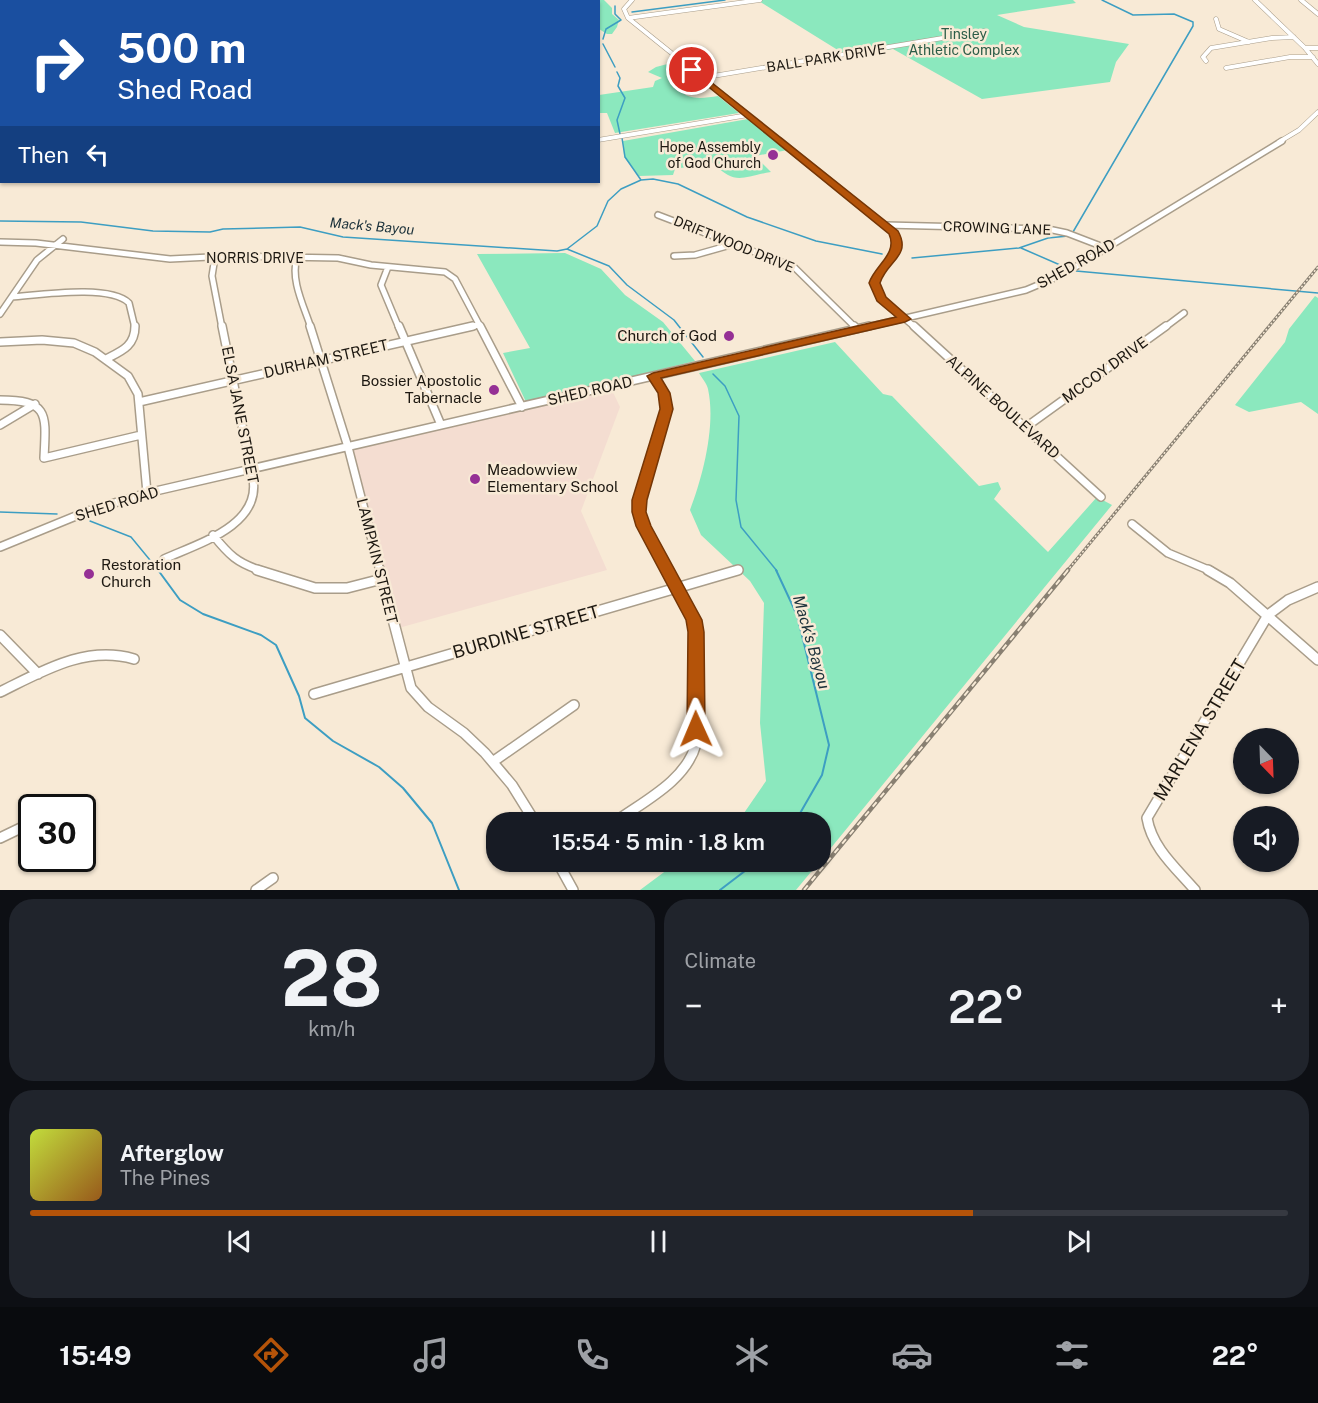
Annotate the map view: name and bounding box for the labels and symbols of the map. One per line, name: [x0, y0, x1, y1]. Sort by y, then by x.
park label: Tinsley Athletic Complex: [908, 26, 1020, 58]
street label: BALL PARK DRIVE: [765, 41, 887, 75]
pin: [666, 44, 717, 95]
place label: Hope Assembly of God Church: [659, 139, 762, 171]
marker: Hope Assembly of God Church: [766, 148, 780, 162]
street label: DRIFTWOOD DRIVE: [671, 212, 797, 276]
water label: Mack's Bayou: [329, 214, 415, 238]
street label: CROWING LANE: [943, 218, 1051, 238]
street label: SHED ROAD: [1034, 235, 1118, 292]
street label: NORRIS DRIVE: [206, 250, 304, 266]
place label: Church of God: [617, 327, 717, 344]
marker: Church of God: [722, 329, 736, 343]
street label: MCCOY DRIVE: [1059, 333, 1151, 406]
street label: DURHAM STREET: [262, 336, 390, 381]
street label: ELSA JANE STREET: [219, 345, 262, 485]
street label: ALPINE BOULEVARD: [943, 351, 1063, 462]
place label: Bossier Apostolic Tabernacle: [361, 372, 482, 406]
street label: SHED ROAD: [546, 373, 634, 409]
marker: Bossier Apostolic Tabernacle: [487, 383, 501, 397]
place label: Meadowview Elementary School: [487, 461, 619, 495]
marker: Meadowview Elementary School: [468, 472, 482, 486]
street label: SHED ROAD: [73, 483, 161, 524]
street label: LAMPKIN STREET: [354, 496, 401, 625]
place label: Restoration Church: [101, 556, 181, 590]
marker: Restoration Church: [82, 567, 96, 581]
water label: Mack's Bayou: [789, 593, 834, 691]
street label: BURDINE STREET: [450, 600, 602, 663]
street label: MARLENA STREET: [1149, 655, 1250, 804]
position arrow: [664, 697, 728, 761]
north arrow: [1233, 728, 1299, 794]
speed limit sign: 30: [18, 794, 96, 872]

